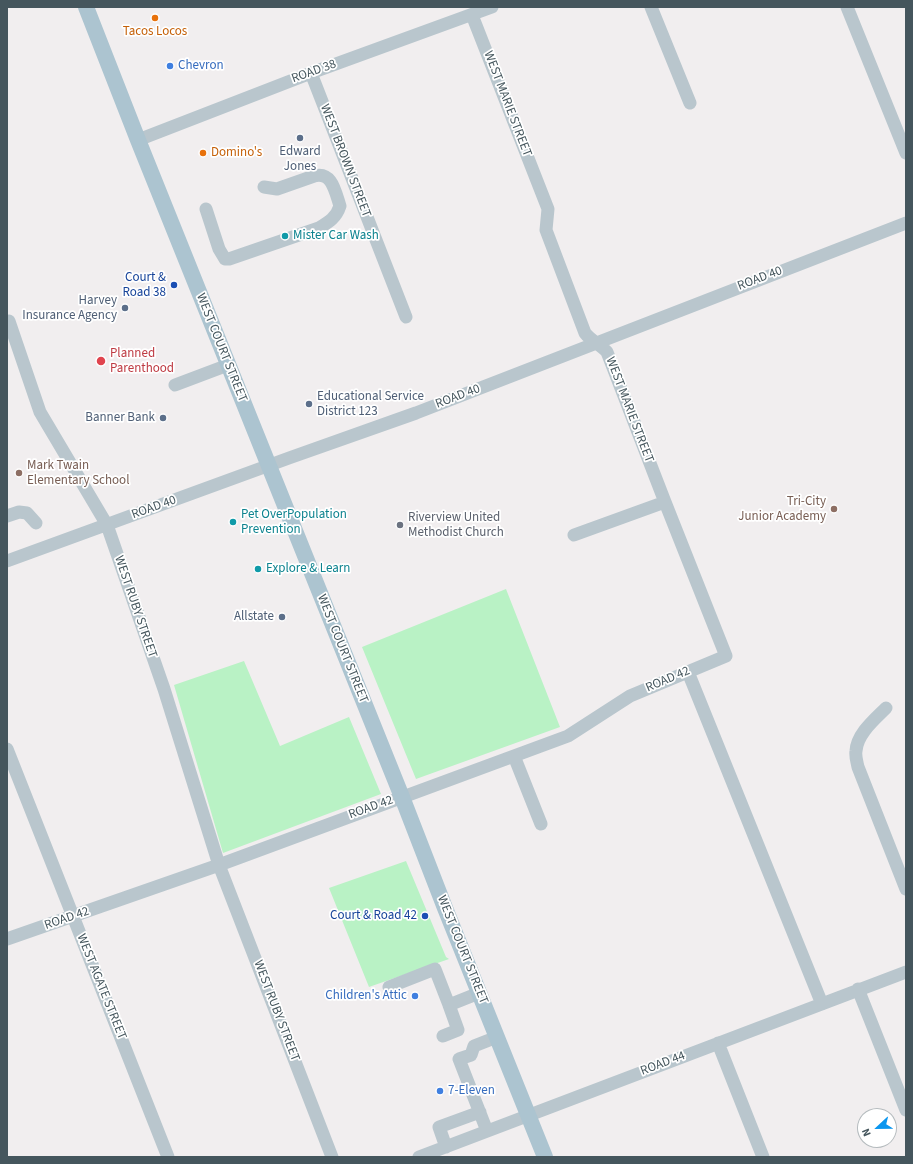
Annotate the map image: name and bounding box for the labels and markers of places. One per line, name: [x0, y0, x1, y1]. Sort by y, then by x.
marker: Tacos Locos: [150, 13, 160, 23]
place label: Tacos Locos: [123, 24, 187, 40]
place label: Chevron: [178, 58, 224, 74]
marker: Chevron: [165, 61, 175, 71]
marker: Edward Jones: [295, 133, 305, 143]
place label: Edward Jones: [279, 144, 321, 175]
place label: Domino's: [211, 145, 262, 161]
marker: Domino's: [198, 148, 208, 158]
place label: Mister Car Wash: [293, 228, 379, 244]
marker: Mister Car Wash: [280, 231, 290, 241]
place label: Court & Road 38: [123, 270, 166, 301]
marker: Court & Road 38: [169, 280, 179, 290]
place label: Harvey Insurance Agency: [22, 293, 117, 324]
marker: Harvey Insurance Agency: [120, 303, 130, 313]
place label: Planned Parenthood: [110, 346, 174, 377]
marker: Planned Parenthood: [95, 355, 107, 367]
place label: Educational Service District 123: [317, 389, 424, 420]
marker: Educational Service District 123: [304, 399, 314, 409]
place label: Banner Bank: [85, 410, 155, 426]
marker: Banner Bank: [158, 413, 168, 423]
place label: Mark Twain Elementary School: [27, 458, 129, 489]
marker: Mark Twain Elementary School: [14, 468, 24, 478]
place label: Tri-City Junior Academy: [738, 494, 826, 525]
marker: Tri-City Junior Academy: [829, 504, 839, 514]
place label: Pet OverPopulation Prevention: [241, 507, 347, 538]
place label: Riverview United Methodist Church: [408, 510, 504, 541]
marker: Pet OverPopulation Prevention: [228, 517, 238, 527]
marker: Riverview United Methodist Church: [395, 520, 405, 530]
place label: Explore & Learn: [266, 561, 350, 577]
marker: Explore & Learn: [253, 564, 263, 574]
place label: Allstate: [234, 609, 274, 625]
marker: Allstate: [277, 612, 287, 622]
place label: Court & Road 42: [330, 908, 417, 924]
marker: Court & Road 42: [420, 911, 430, 921]
place label: Children's Attic: [325, 988, 407, 1004]
marker: Children's Attic: [410, 991, 420, 1001]
place label: 7-Eleven: [448, 1083, 495, 1099]
marker: 7-Eleven: [435, 1086, 445, 1096]

